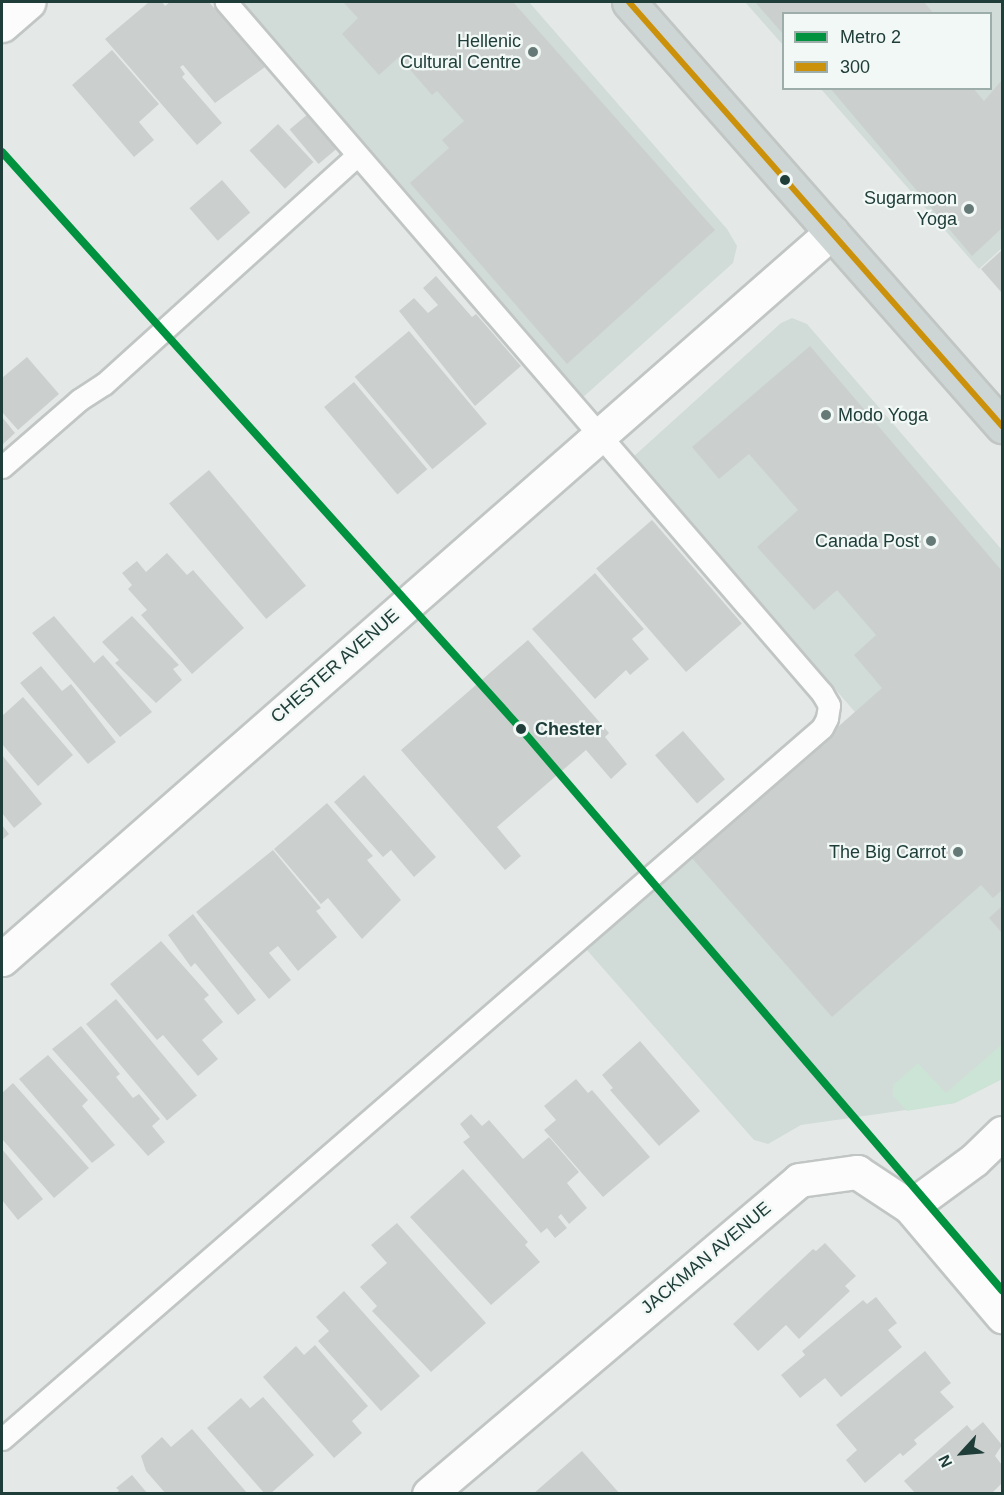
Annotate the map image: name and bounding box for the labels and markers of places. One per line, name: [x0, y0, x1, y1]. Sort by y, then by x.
place label: Hellenic Cultural Centre: [400, 31, 521, 74]
marker: Hellenic Cultural Centre: [526, 45, 540, 59]
unlabelled marker: [779, 174, 791, 186]
place label: Sugarmoon Yoga: [864, 188, 957, 230]
marker: Sugarmoon Yoga: [962, 202, 976, 216]
place label: Modo Yoga: [838, 404, 928, 426]
marker: Modo Yoga: [819, 408, 833, 422]
place label: Canada Post: [815, 530, 919, 552]
marker: Canada Post: [924, 534, 938, 548]
place label: Chester: [535, 718, 602, 740]
marker: Chester: [512, 720, 530, 738]
place label: The Big Carrot: [829, 841, 946, 863]
marker: The Big Carrot: [951, 845, 965, 859]

